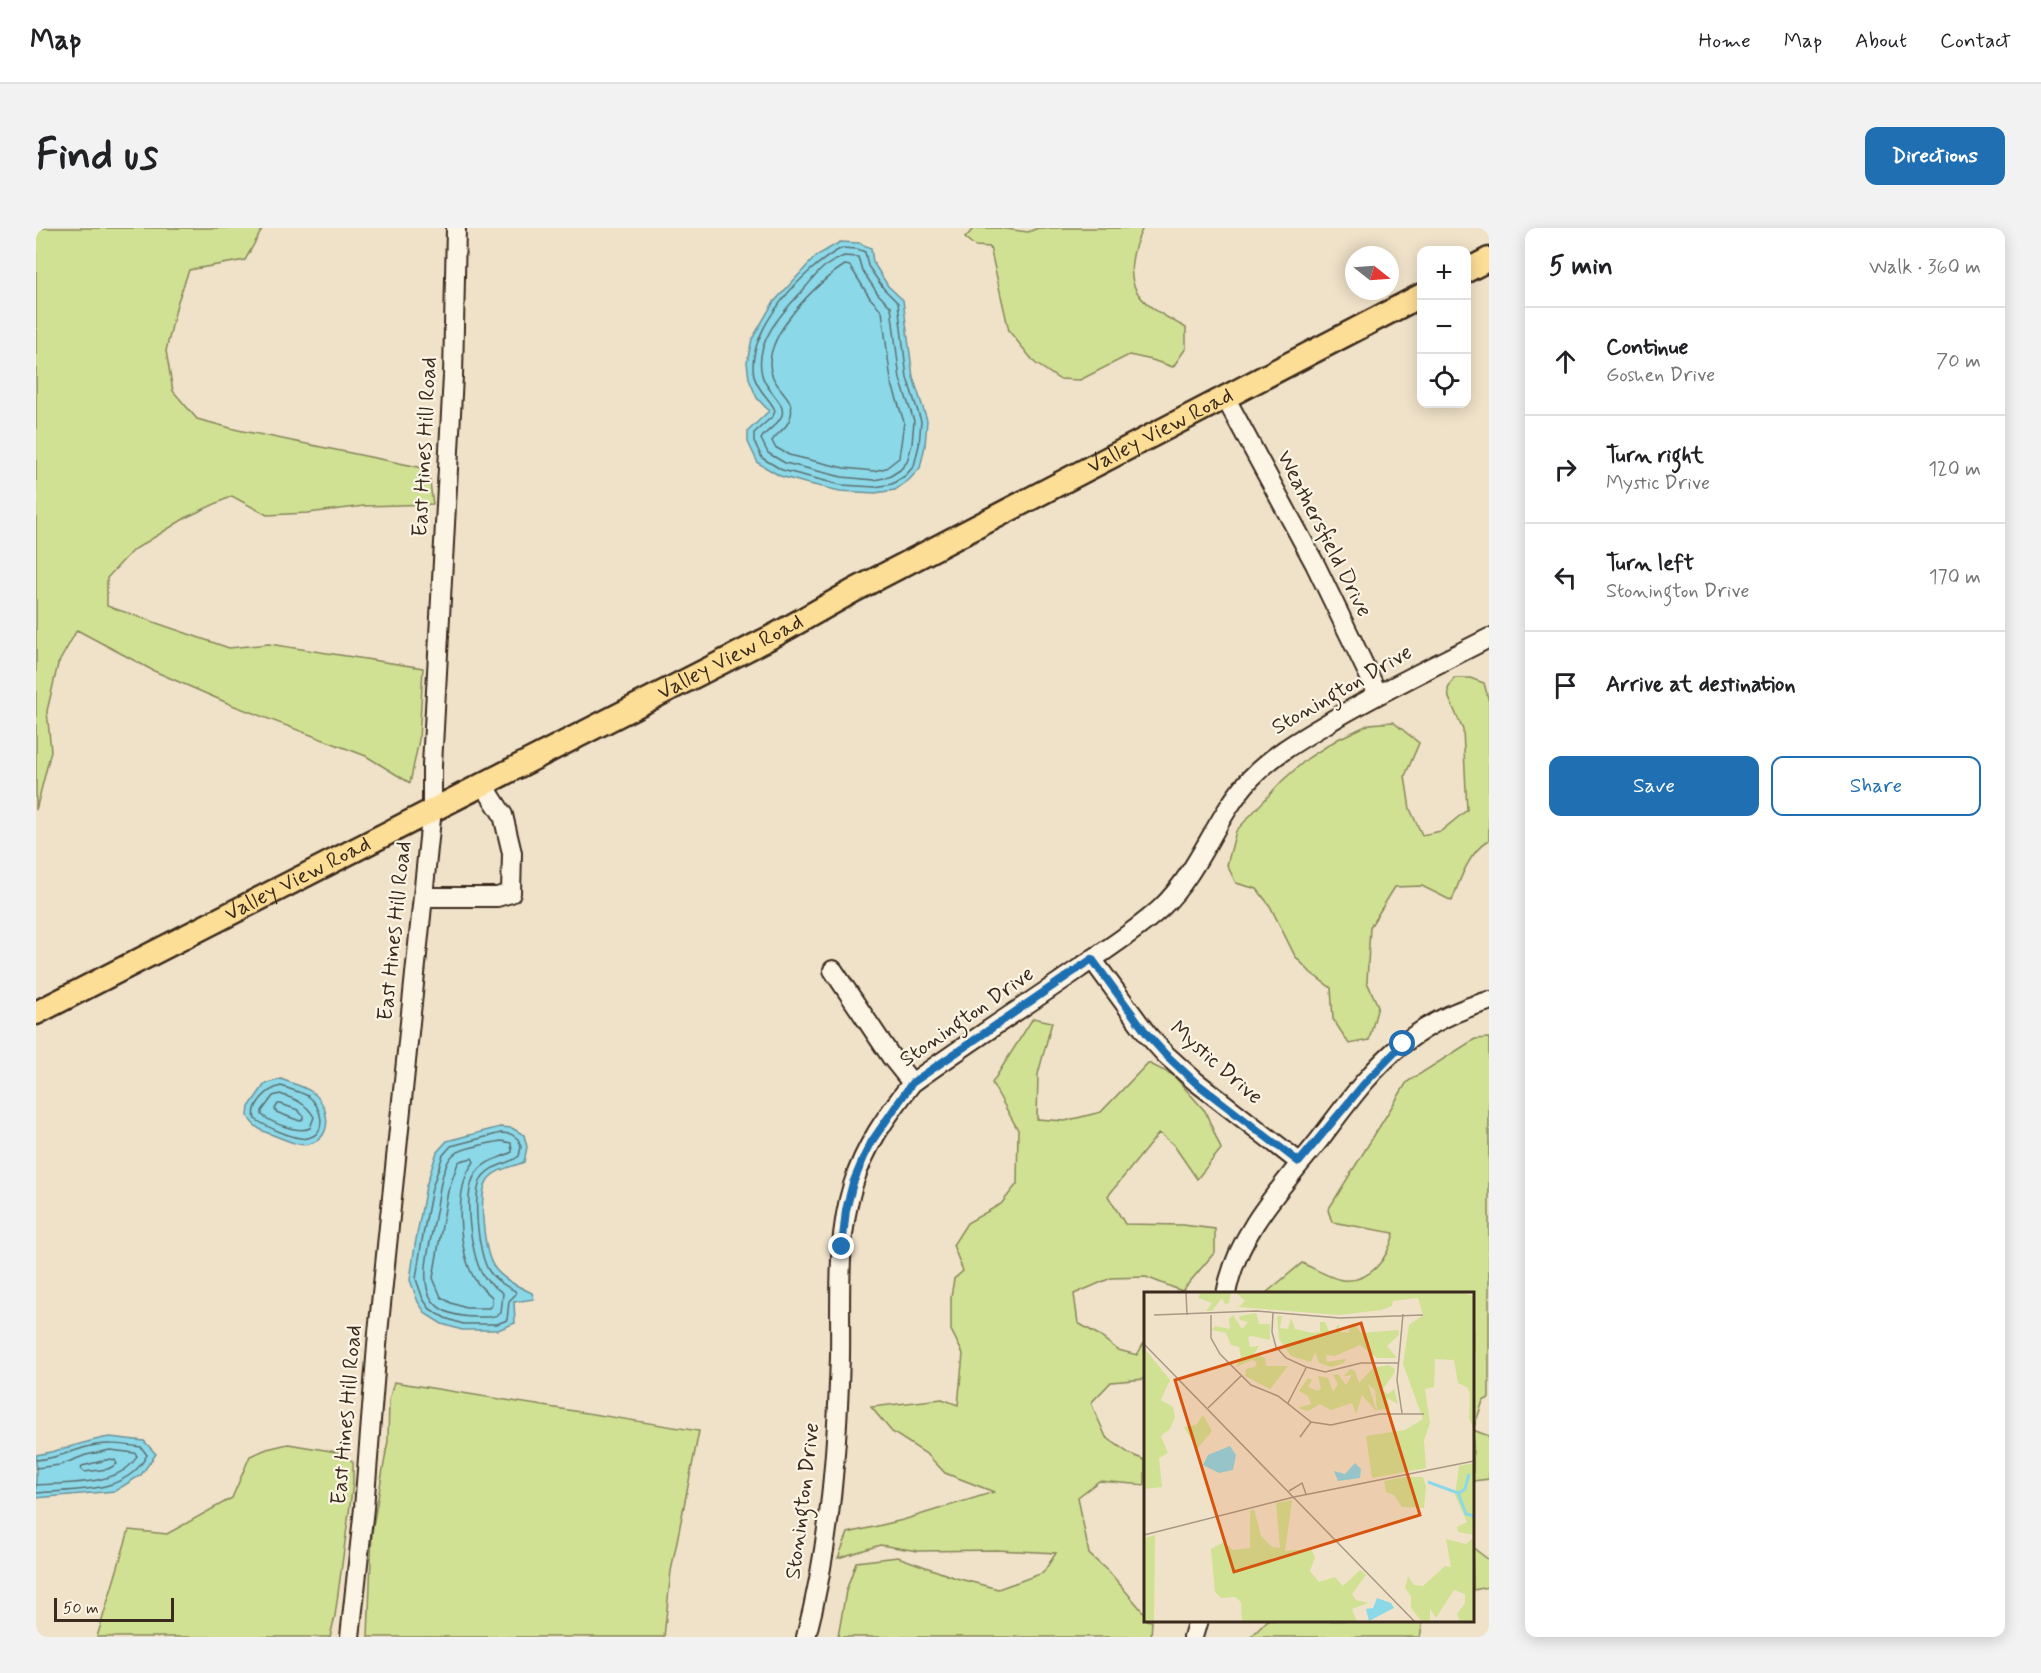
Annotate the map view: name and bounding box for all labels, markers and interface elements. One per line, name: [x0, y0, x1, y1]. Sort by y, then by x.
text: Map: [30, 23, 81, 60]
text: Home: [1699, 27, 1751, 55]
text: Map: [1784, 27, 1822, 55]
text: About: [1855, 27, 1907, 55]
text: Contact: [1940, 27, 2011, 55]
button: Directions: [1865, 127, 2005, 185]
text: Find us: [36, 129, 158, 184]
north arrow: [1345, 246, 1399, 300]
map controls: [1417, 246, 1471, 408]
button: +: [1417, 246, 1471, 300]
text: 5 min: [1549, 250, 1613, 284]
text: Walk · 360 m: [1869, 254, 1981, 281]
button: −: [1417, 300, 1471, 354]
text: Continue: [1606, 334, 1688, 362]
icon: ahead: [1549, 345, 1582, 378]
text: 70 m: [1936, 348, 1981, 375]
button: locate: [1417, 354, 1471, 408]
street label: East Hines Hill Road: [406, 356, 444, 538]
text: Goshen Drive: [1606, 362, 1715, 389]
street label: Valley View Road: [1083, 382, 1238, 481]
text: Turn right: [1606, 442, 1704, 470]
street label: Weathersfield Drive: [1270, 446, 1378, 622]
icon: right: [1549, 453, 1582, 486]
text: 120 m: [1928, 456, 1981, 483]
text: Mystic Drive: [1606, 470, 1710, 497]
text: Turn left: [1606, 550, 1694, 578]
icon: left: [1549, 561, 1582, 594]
text: 170 m: [1929, 564, 1981, 591]
text: Stonington Drive: [1606, 578, 1749, 605]
street label: Valley View Road: [653, 608, 808, 707]
street label: Stonington Drive: [1267, 638, 1419, 744]
icon: arrive: [1549, 669, 1582, 702]
text: Arrive at destination: [1606, 671, 1796, 699]
button: Save: [1549, 756, 1759, 816]
button: Share: [1771, 756, 1981, 816]
street label: Valley View Road: [220, 830, 376, 928]
street label: East Hines Hill Road: [372, 840, 418, 1022]
street label: Stonington Drive: [894, 960, 1041, 1076]
street label: Mystic Drive: [1164, 1015, 1268, 1111]
route start: [1389, 1030, 1415, 1056]
route end: [828, 1233, 854, 1259]
inset map: [1144, 1292, 1474, 1622]
street label: East Hines Hill Road: [325, 1324, 369, 1506]
street label: Stonington Drive: [779, 1421, 829, 1581]
scale bar: [54, 1595, 174, 1622]
text: 50 m: [63, 1598, 99, 1619]

